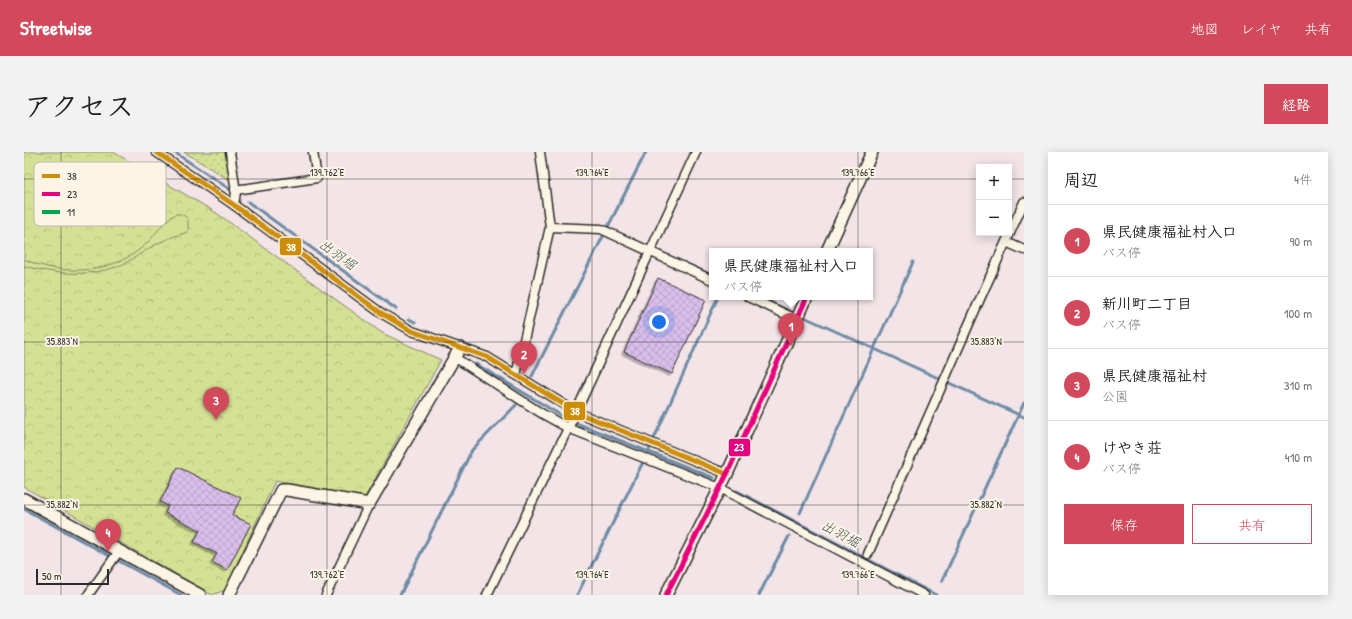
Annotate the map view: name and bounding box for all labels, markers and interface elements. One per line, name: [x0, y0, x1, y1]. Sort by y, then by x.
text: Streetwise: [20, 15, 92, 41]
text: 地図: [1191, 19, 1219, 38]
text: レイヤ: [1241, 19, 1282, 38]
text: 共有: [1304, 19, 1332, 38]
button: 経路: [1264, 84, 1328, 124]
text: アクセス: [24, 87, 134, 125]
legend: [34, 162, 166, 226]
map controls: [976, 164, 1012, 236]
button: +: [976, 164, 1012, 200]
text: 139.762°E: [310, 166, 345, 179]
text: 139.764°E: [575, 166, 609, 179]
text: 139.766°E: [841, 166, 875, 179]
text: 周辺: [1064, 168, 1098, 191]
text: 38: [67, 169, 77, 183]
text: 4件: [1294, 170, 1312, 188]
text: 23: [67, 187, 77, 201]
button: −: [976, 200, 1012, 236]
text: 11: [67, 205, 75, 219]
text: 県民健康福祉村入口: [1102, 221, 1237, 242]
text: 1: [1075, 232, 1079, 250]
text: 90 m: [1290, 232, 1312, 250]
water label: 出羽堀: [315, 234, 361, 275]
line badge: 38: [279, 237, 302, 256]
text: 38: [286, 240, 296, 254]
text: バス停: [1102, 243, 1141, 261]
popup: [709, 248, 873, 300]
text: 県民健康福祉村入口: [723, 255, 859, 276]
text: バス停: [723, 277, 763, 295]
text: 新川町二丁目: [1102, 293, 1192, 314]
text: 2: [1074, 304, 1080, 322]
text: 100 m: [1284, 304, 1312, 322]
your location: [649, 312, 669, 332]
pin: 1: [778, 313, 804, 346]
text: バス停: [1102, 315, 1141, 333]
text: 35.883°N: [46, 335, 78, 348]
text: 35.883°N: [970, 335, 1002, 348]
pin: 2: [511, 341, 537, 374]
text: 県民健康福祉村: [1102, 365, 1207, 386]
text: 3: [1074, 376, 1080, 394]
text: 310 m: [1284, 376, 1312, 394]
pin: 3: [203, 387, 229, 420]
text: 公園: [1102, 387, 1128, 405]
line badge: 38: [563, 401, 586, 421]
text: 38: [570, 404, 580, 418]
text: けやき荘: [1102, 437, 1162, 458]
line badge: 23: [728, 438, 751, 457]
text: 23: [734, 440, 744, 454]
text: 4: [1075, 448, 1079, 466]
text: 410 m: [1285, 448, 1312, 466]
text: バス停: [1102, 459, 1141, 477]
text: 35.882°N: [46, 498, 78, 511]
text: 35.882°N: [970, 498, 1002, 511]
button: 保存: [1064, 504, 1184, 544]
button: 共有: [1192, 504, 1312, 544]
water label: 出羽堀: [818, 515, 865, 552]
pin: 4: [95, 519, 121, 552]
scale bar: [36, 567, 109, 586]
text: 139.762°E: [310, 568, 345, 581]
text: 139.764°E: [575, 568, 609, 581]
text: 139.766°E: [841, 568, 875, 581]
text: 50 m: [42, 569, 62, 583]

